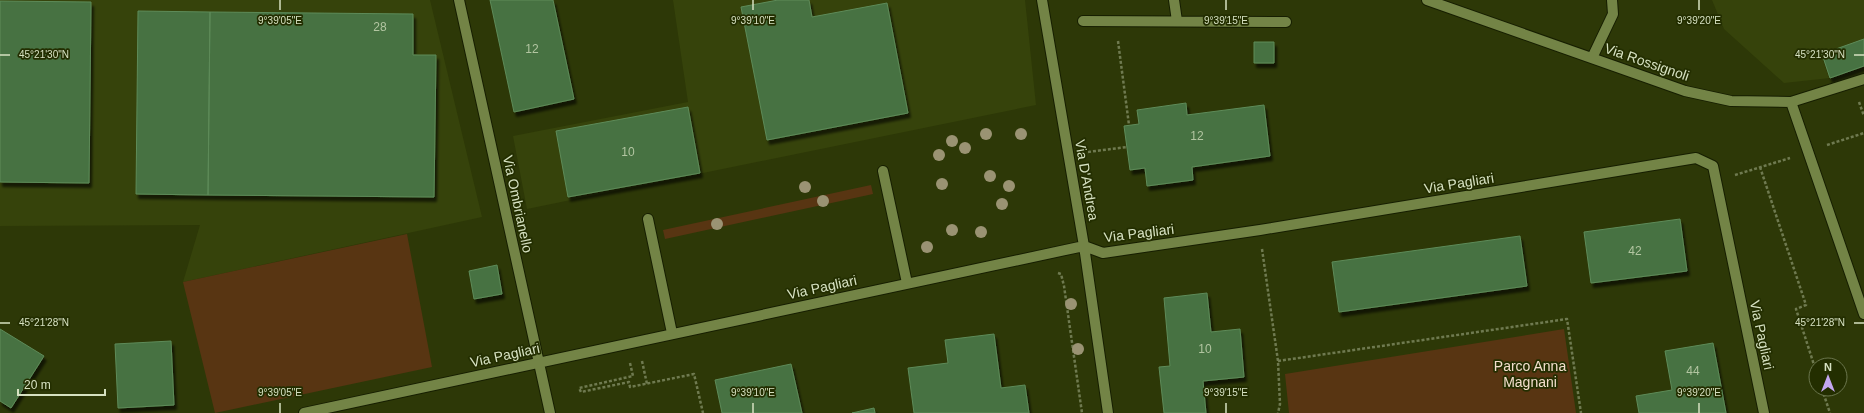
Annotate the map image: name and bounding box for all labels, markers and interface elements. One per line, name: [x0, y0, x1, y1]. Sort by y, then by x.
text: 9°39'05"E: [258, 15, 302, 26]
text: 9°39'10"E: [731, 15, 775, 26]
text: 9°39'15"E: [1204, 15, 1248, 26]
text: 9°39'20"E: [1677, 15, 1721, 26]
house number: 28: [373, 20, 387, 34]
street label: Via Rossignoli: [1603, 40, 1691, 84]
house number: 12: [525, 42, 539, 56]
text: 45°21'30"N: [19, 49, 69, 60]
text: 45°21'30"N: [1795, 49, 1845, 60]
house number: 12: [1190, 129, 1204, 143]
street label: Via D'Andrea: [1072, 138, 1102, 222]
house number: 10: [621, 145, 635, 159]
street label: Via Ombrianello: [500, 154, 536, 254]
street label: Via Pagliari: [1423, 170, 1495, 196]
street label: Via Pagliari: [1103, 221, 1175, 245]
house number: 42: [1628, 244, 1642, 258]
street label: Via Pagliari: [786, 272, 858, 302]
street label: Via Pagliari: [1747, 299, 1777, 371]
text: 45°21'28"N: [19, 317, 69, 328]
text: 45°21'28"N: [1795, 317, 1845, 328]
street label: Via Pagliari: [469, 340, 541, 370]
house number: 10: [1198, 342, 1212, 356]
north arrow: [1808, 357, 1848, 397]
park label: Parco Anna Magnani: [1494, 358, 1566, 390]
text: N: [1824, 361, 1832, 373]
house number: 44: [1686, 364, 1700, 378]
scale bar: [18, 371, 105, 397]
text: 20 m: [24, 378, 51, 392]
text: 9°39'05"E: [258, 387, 302, 398]
text: 9°39'10"E: [731, 387, 775, 398]
text: 9°39'15"E: [1204, 387, 1248, 398]
text: 9°39'20"E: [1677, 387, 1721, 398]

